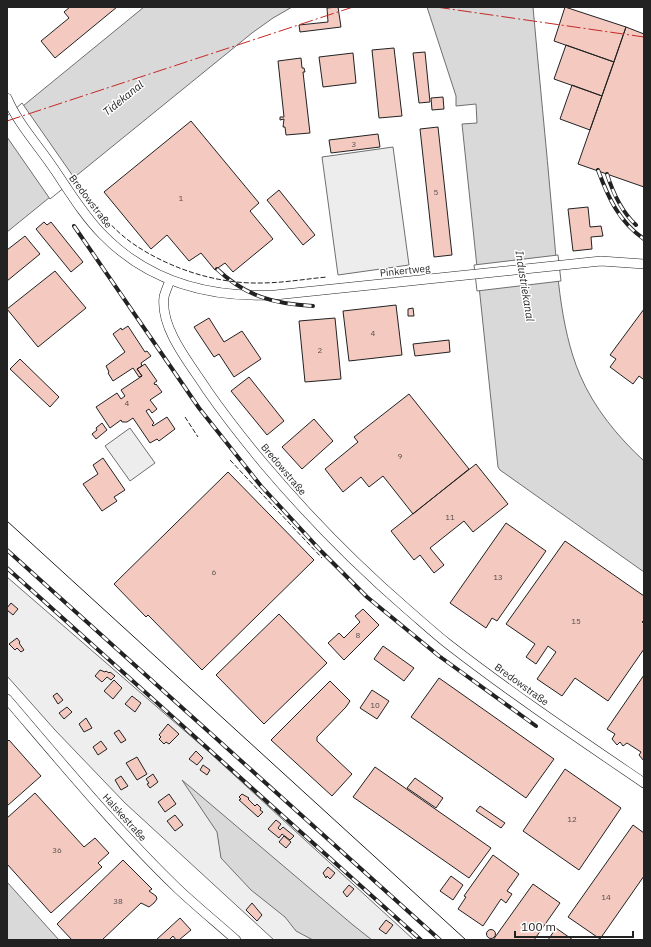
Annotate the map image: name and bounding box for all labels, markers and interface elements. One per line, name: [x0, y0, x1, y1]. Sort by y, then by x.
water label: Tidekanal: [100, 77, 146, 119]
house number: 3: [352, 139, 357, 149]
street label: Bredowstraße: [66, 172, 115, 231]
house number: 5: [434, 187, 439, 197]
house number: 1: [179, 193, 184, 203]
water label: Industriekanal: [512, 250, 538, 323]
street label: Pinkertweg: [379, 261, 432, 280]
house number: 4: [371, 328, 376, 338]
house number: 2: [318, 345, 323, 355]
house number: 4: [125, 398, 130, 408]
street label: Bredowstraße: [258, 441, 309, 498]
house number: 9: [398, 451, 403, 461]
house number: 11: [445, 512, 455, 522]
house number: 6: [212, 567, 217, 577]
house number: 13: [493, 572, 503, 582]
house number: 15: [571, 616, 581, 626]
house number: 8: [356, 630, 361, 640]
street label: Bredowstraße: [492, 660, 552, 709]
house number: 10: [370, 700, 380, 710]
street label: Halskestraße: [100, 791, 150, 844]
house number: 12: [567, 814, 577, 824]
house number: 36: [52, 845, 62, 855]
house number: 14: [601, 892, 611, 902]
house number: 38: [113, 896, 123, 906]
scale bar: [515, 913, 633, 939]
text: 100 m: [521, 919, 556, 934]

